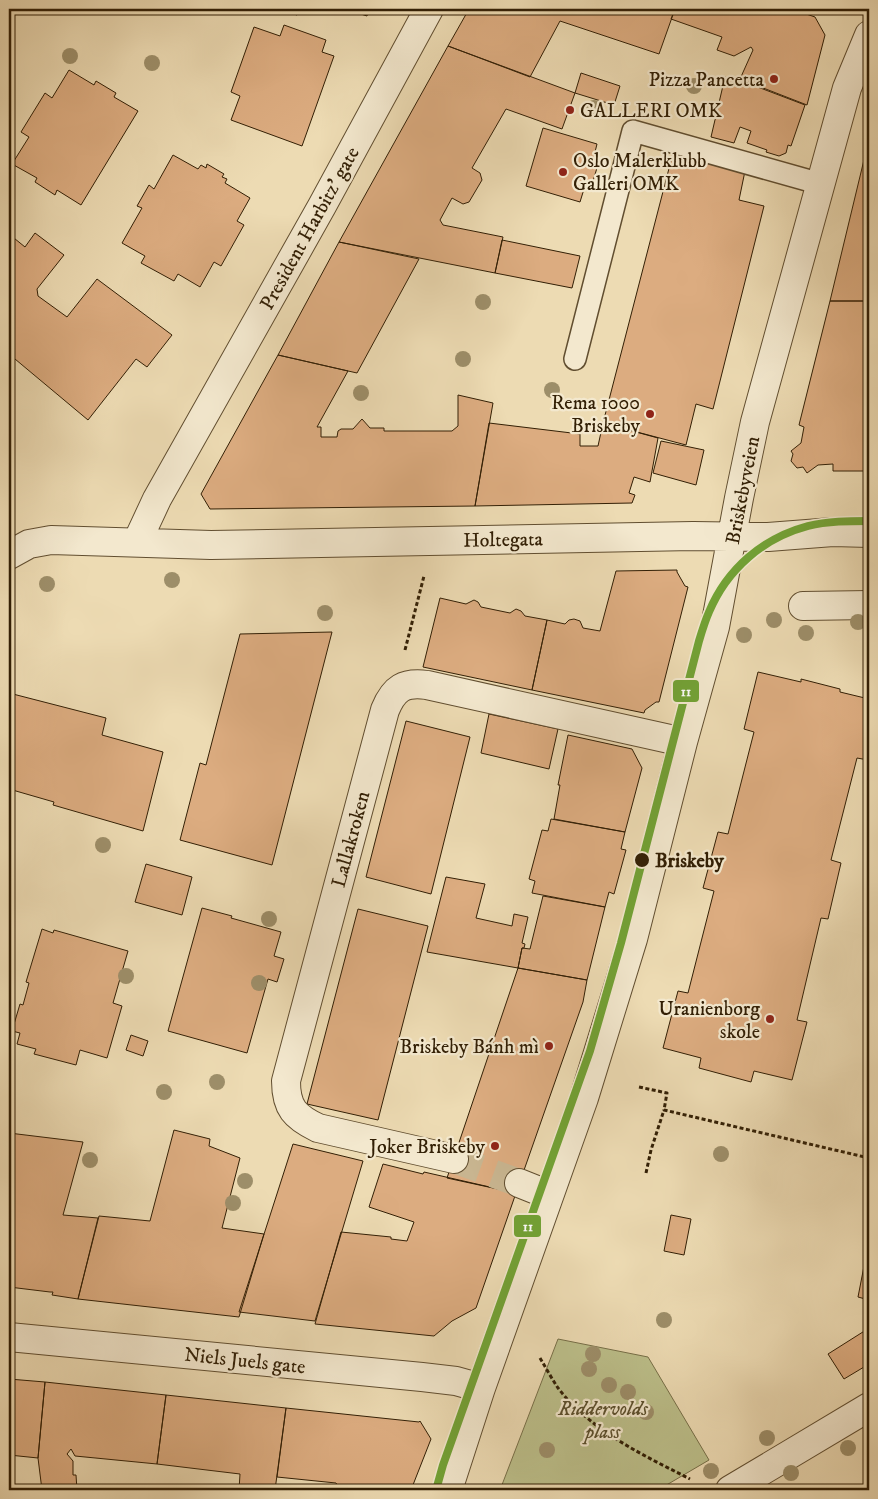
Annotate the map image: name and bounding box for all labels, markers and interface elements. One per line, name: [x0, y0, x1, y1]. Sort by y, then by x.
place label: Pizza Pancetta: [648, 68, 764, 93]
marker: Pizza Pancetta: [768, 73, 780, 85]
place label: GALLERI OMK: [580, 99, 722, 124]
marker: GALLERI OMK: [564, 104, 576, 116]
street label: President Harbitz’ gate: [255, 143, 366, 315]
place label: Oslo Malerklubb Galleri OMK: [573, 149, 706, 197]
marker: Oslo Malerklubb Galleri OMK: [557, 166, 569, 178]
place label: Rema 1000 Briskeby: [551, 391, 641, 439]
marker: Rema 1000 Briskeby: [644, 408, 656, 420]
street label: Briskebyveien: [721, 434, 766, 546]
street label: Holtegata: [463, 527, 544, 554]
line badge: 11: [672, 679, 700, 703]
text: 11: [681, 683, 691, 701]
street label: Lallakroken: [327, 788, 376, 890]
place label: Briskeby: [655, 849, 724, 874]
marker: Briskeby: [633, 851, 651, 869]
place label: Uranienborg skole: [659, 997, 760, 1045]
marker: Uranienborg skole: [764, 1013, 776, 1025]
place label: Briskeby Bánh mì: [399, 1035, 539, 1060]
marker: Briskeby Bánh mì: [543, 1040, 555, 1052]
place label: Joker Briskeby: [367, 1135, 485, 1160]
marker: Joker Briskeby: [489, 1140, 501, 1152]
line badge: 11: [513, 1214, 542, 1238]
text: 11: [523, 1218, 533, 1236]
street label: Niels Juels gate: [183, 1343, 307, 1380]
park label: Riddervolds plass: [557, 1397, 649, 1445]

